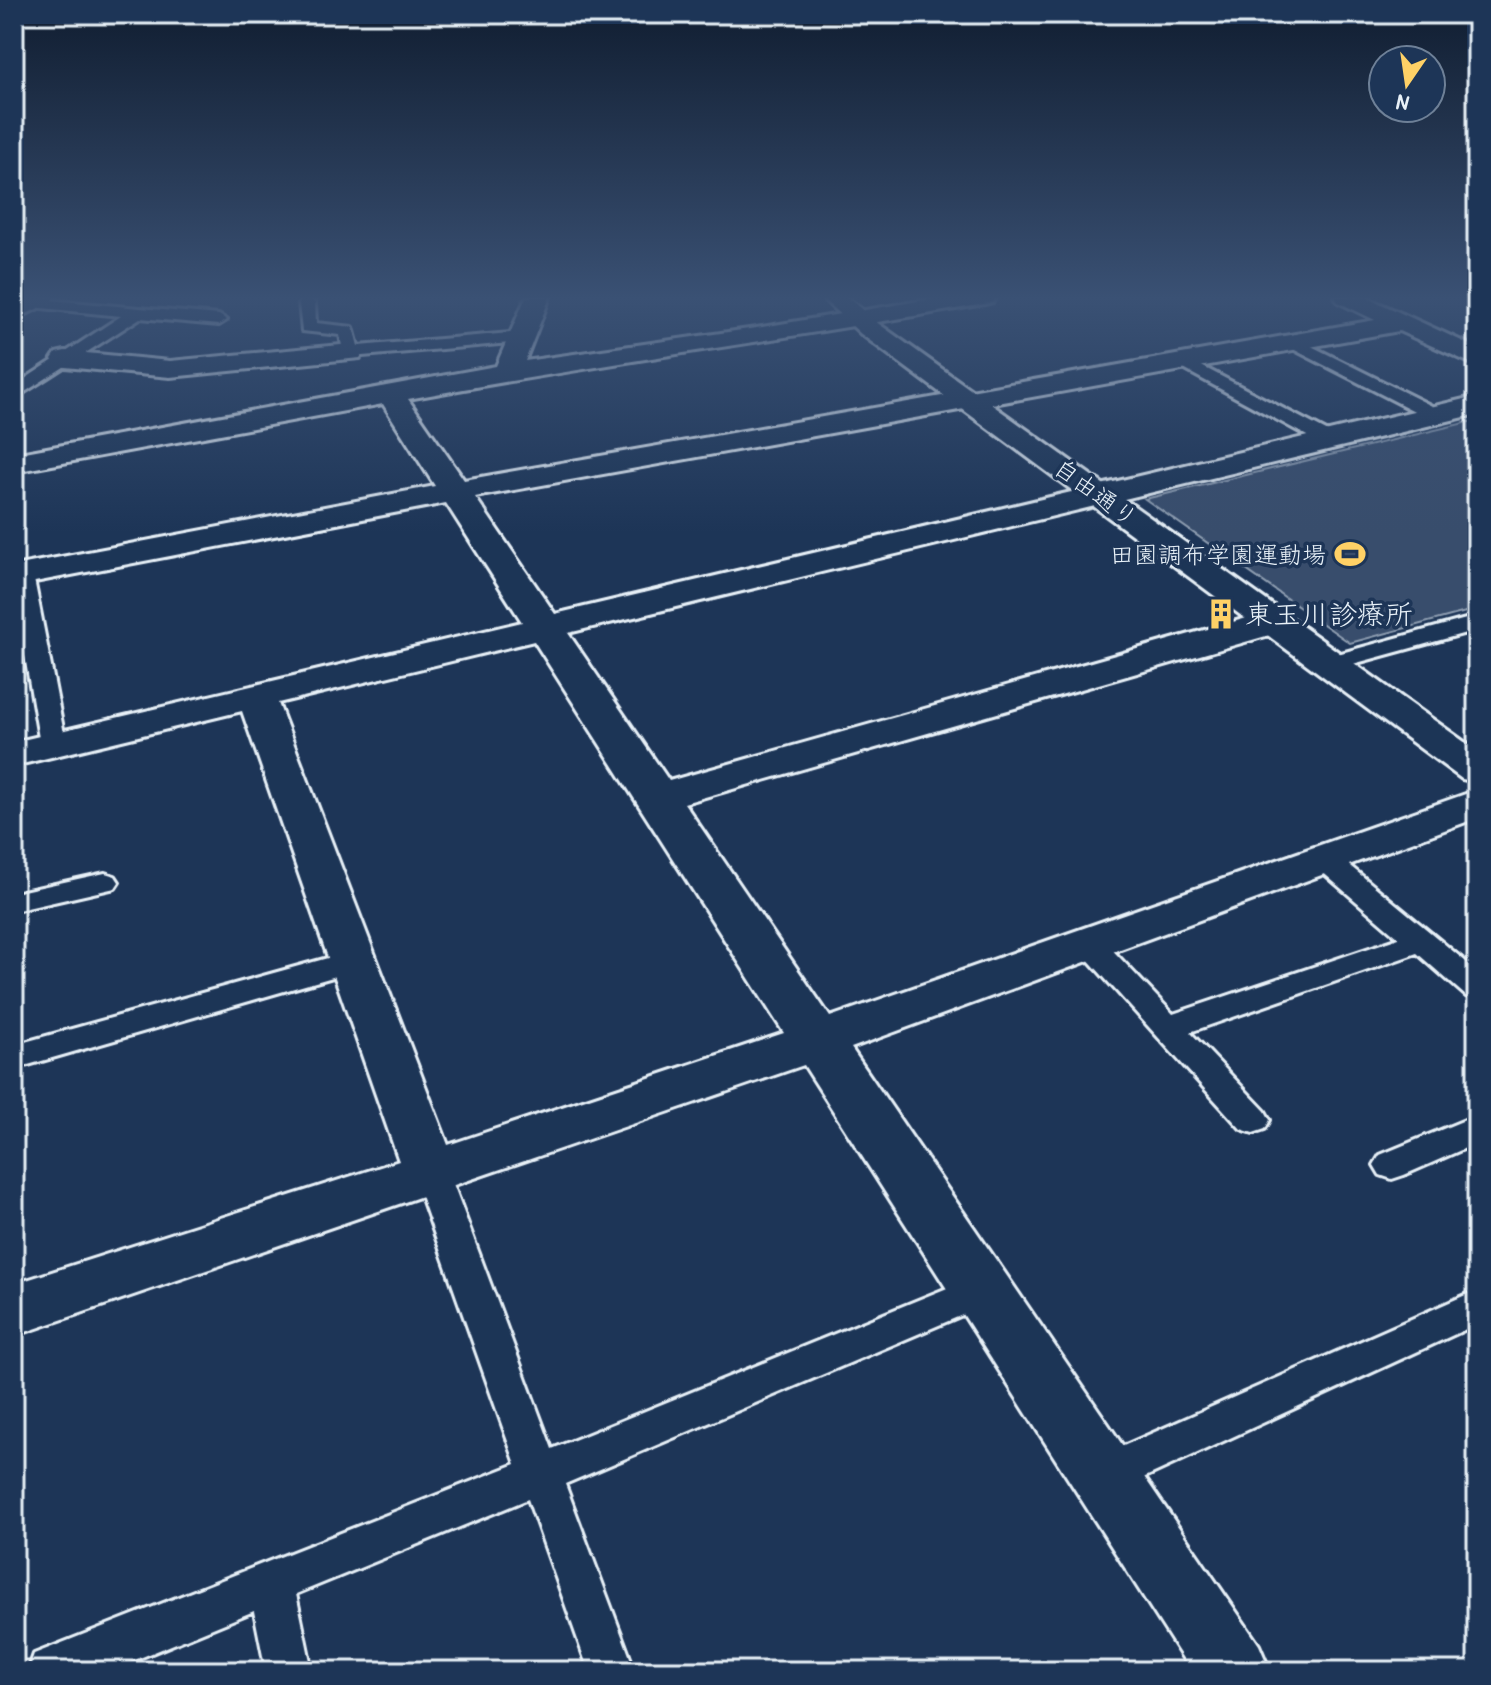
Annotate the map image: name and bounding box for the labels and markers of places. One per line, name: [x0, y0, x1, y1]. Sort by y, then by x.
sports icon: 田園調布学園運動場: [1333, 537, 1367, 571]
place label: 田園調布学園運動場: [1110, 538, 1326, 570]
place label: 東玉川診療所: [1245, 595, 1413, 633]
building icon: 東玉川診療所: [1204, 597, 1238, 631]

